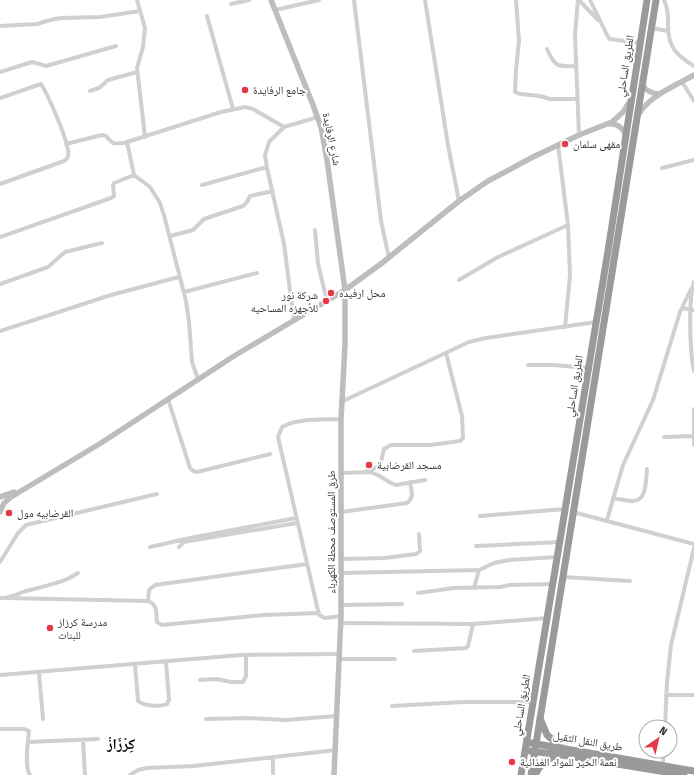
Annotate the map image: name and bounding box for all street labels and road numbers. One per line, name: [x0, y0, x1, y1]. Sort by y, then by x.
street label: الطريق الساحلي: [614, 34, 639, 98]
street label: شارع الرفايدة: [320, 111, 343, 167]
street label: الطريق الساحلي: [563, 354, 588, 418]
street label: طرق المستوصف محطة الكهرباء: [325, 470, 338, 594]
street label: الطريق الساحلي: [510, 673, 535, 737]
street label: طريق النقل الثقيل: [552, 729, 624, 754]

